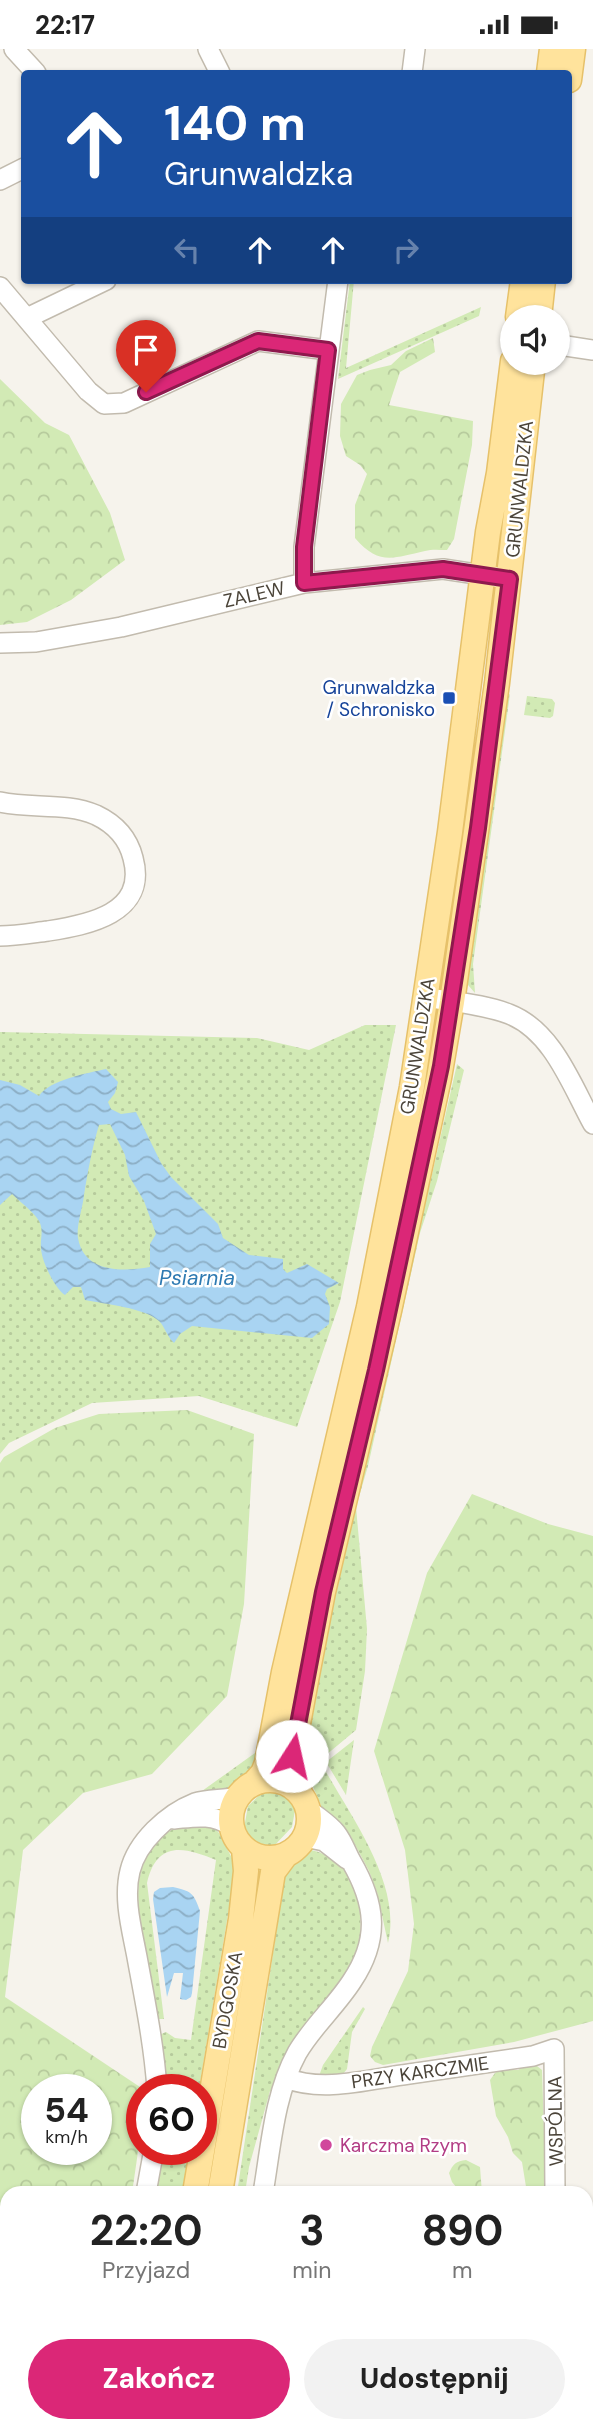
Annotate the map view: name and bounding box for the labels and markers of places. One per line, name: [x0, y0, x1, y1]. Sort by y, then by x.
pin: [116, 320, 176, 392]
place label: Grunwaldzka / Schronisko: [323, 675, 435, 722]
marker: Grunwaldzka / Schronisko: [441, 690, 457, 706]
place label: Karczma Rzym: [340, 2133, 467, 2158]
marker: Karczma Rzym: [318, 2137, 334, 2153]

